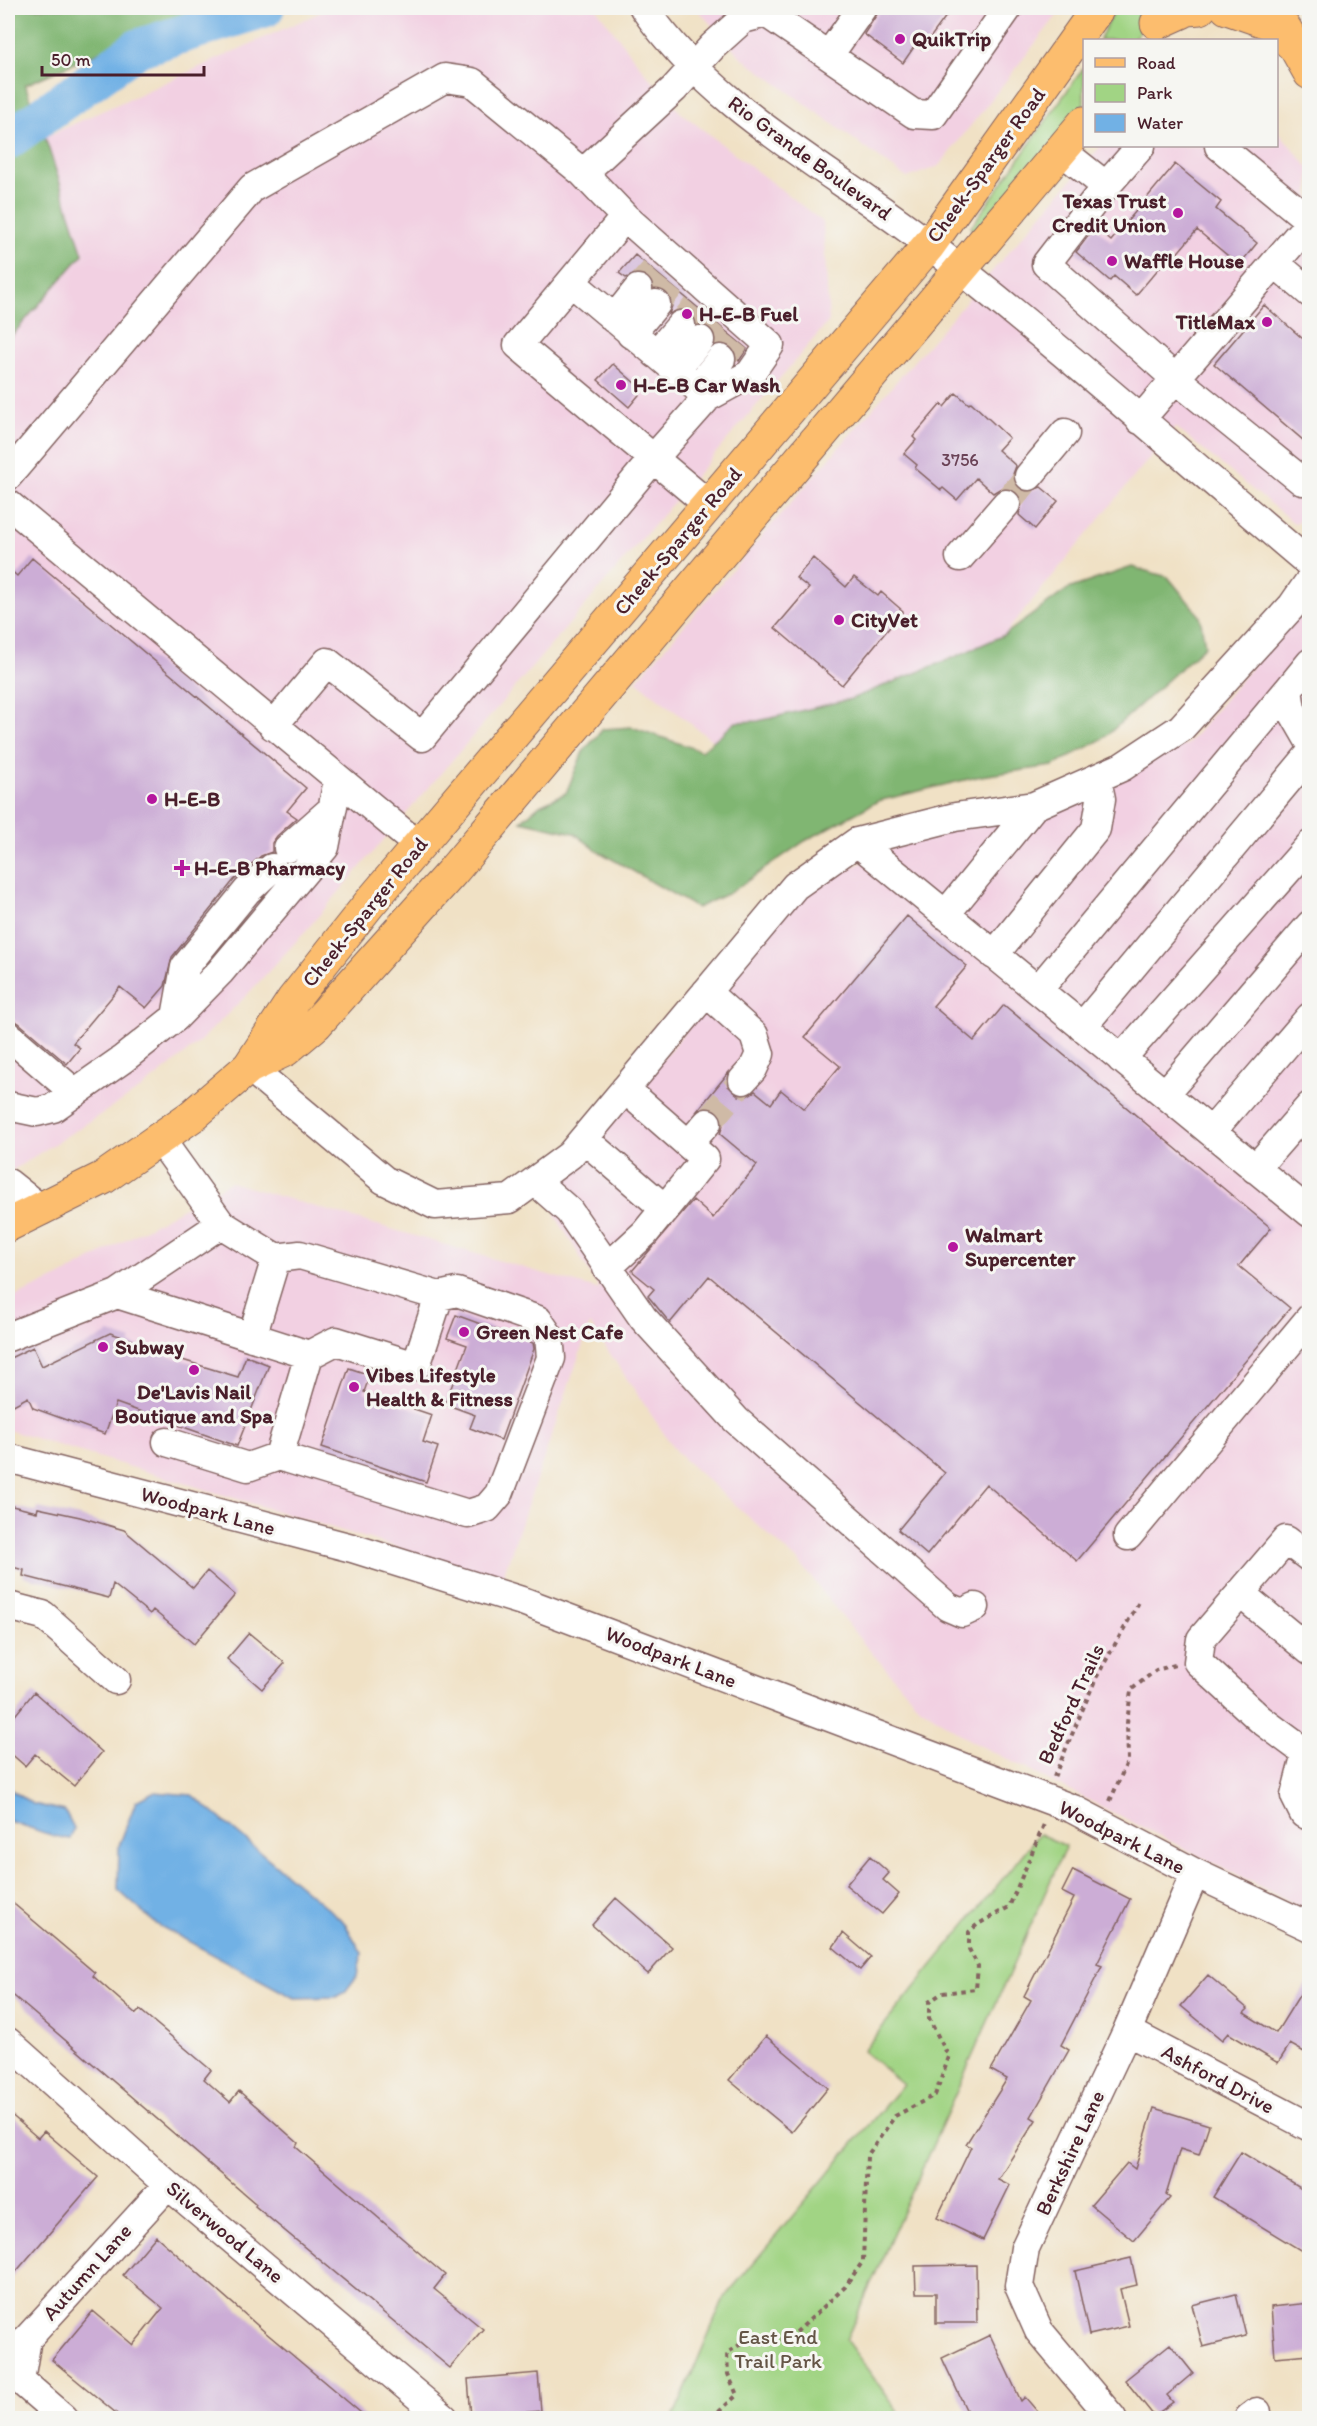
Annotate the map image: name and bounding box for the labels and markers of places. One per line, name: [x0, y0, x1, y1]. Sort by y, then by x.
place label: QuikTrip: [912, 26, 991, 52]
marker: QuikTrip: [893, 32, 907, 46]
place label: Texas Trust Credit Union: [1052, 188, 1167, 237]
marker: Texas Trust Credit Union: [1171, 206, 1185, 220]
place label: Waffle House: [1124, 248, 1244, 273]
marker: Waffle House: [1105, 254, 1119, 268]
place label: H-E-B Fuel: [699, 301, 799, 326]
marker: H-E-B Fuel: [680, 307, 694, 321]
place label: TitleMax: [1175, 309, 1256, 334]
marker: TitleMax: [1260, 315, 1274, 329]
place label: H-E-B Car Wash: [633, 372, 781, 397]
marker: H-E-B Car Wash: [614, 378, 628, 392]
place label: CityVet: [851, 607, 918, 633]
marker: CityVet: [832, 613, 846, 627]
place label: H-E-B: [164, 786, 220, 811]
marker: H-E-B: [145, 792, 159, 806]
place label: H-E-B Pharmacy: [194, 855, 345, 881]
marker: H-E-B Pharmacy: [175, 861, 189, 875]
place label: Walmart Supercenter: [965, 1222, 1076, 1272]
marker: Walmart Supercenter: [946, 1240, 960, 1254]
place label: Green Nest Cafe: [476, 1319, 623, 1344]
marker: Green Nest Cafe: [457, 1325, 471, 1339]
place label: Subway: [115, 1334, 185, 1360]
marker: Subway: [96, 1340, 110, 1354]
place label: Vibes Lifestyle Health & Fitness: [366, 1362, 513, 1411]
marker: De'Lavis Nail Boutique and Spa: [187, 1363, 201, 1377]
place label: De'Lavis Nail Boutique and Spa: [115, 1379, 274, 1429]
marker: Vibes Lifestyle Health & Fitness: [347, 1380, 361, 1394]

